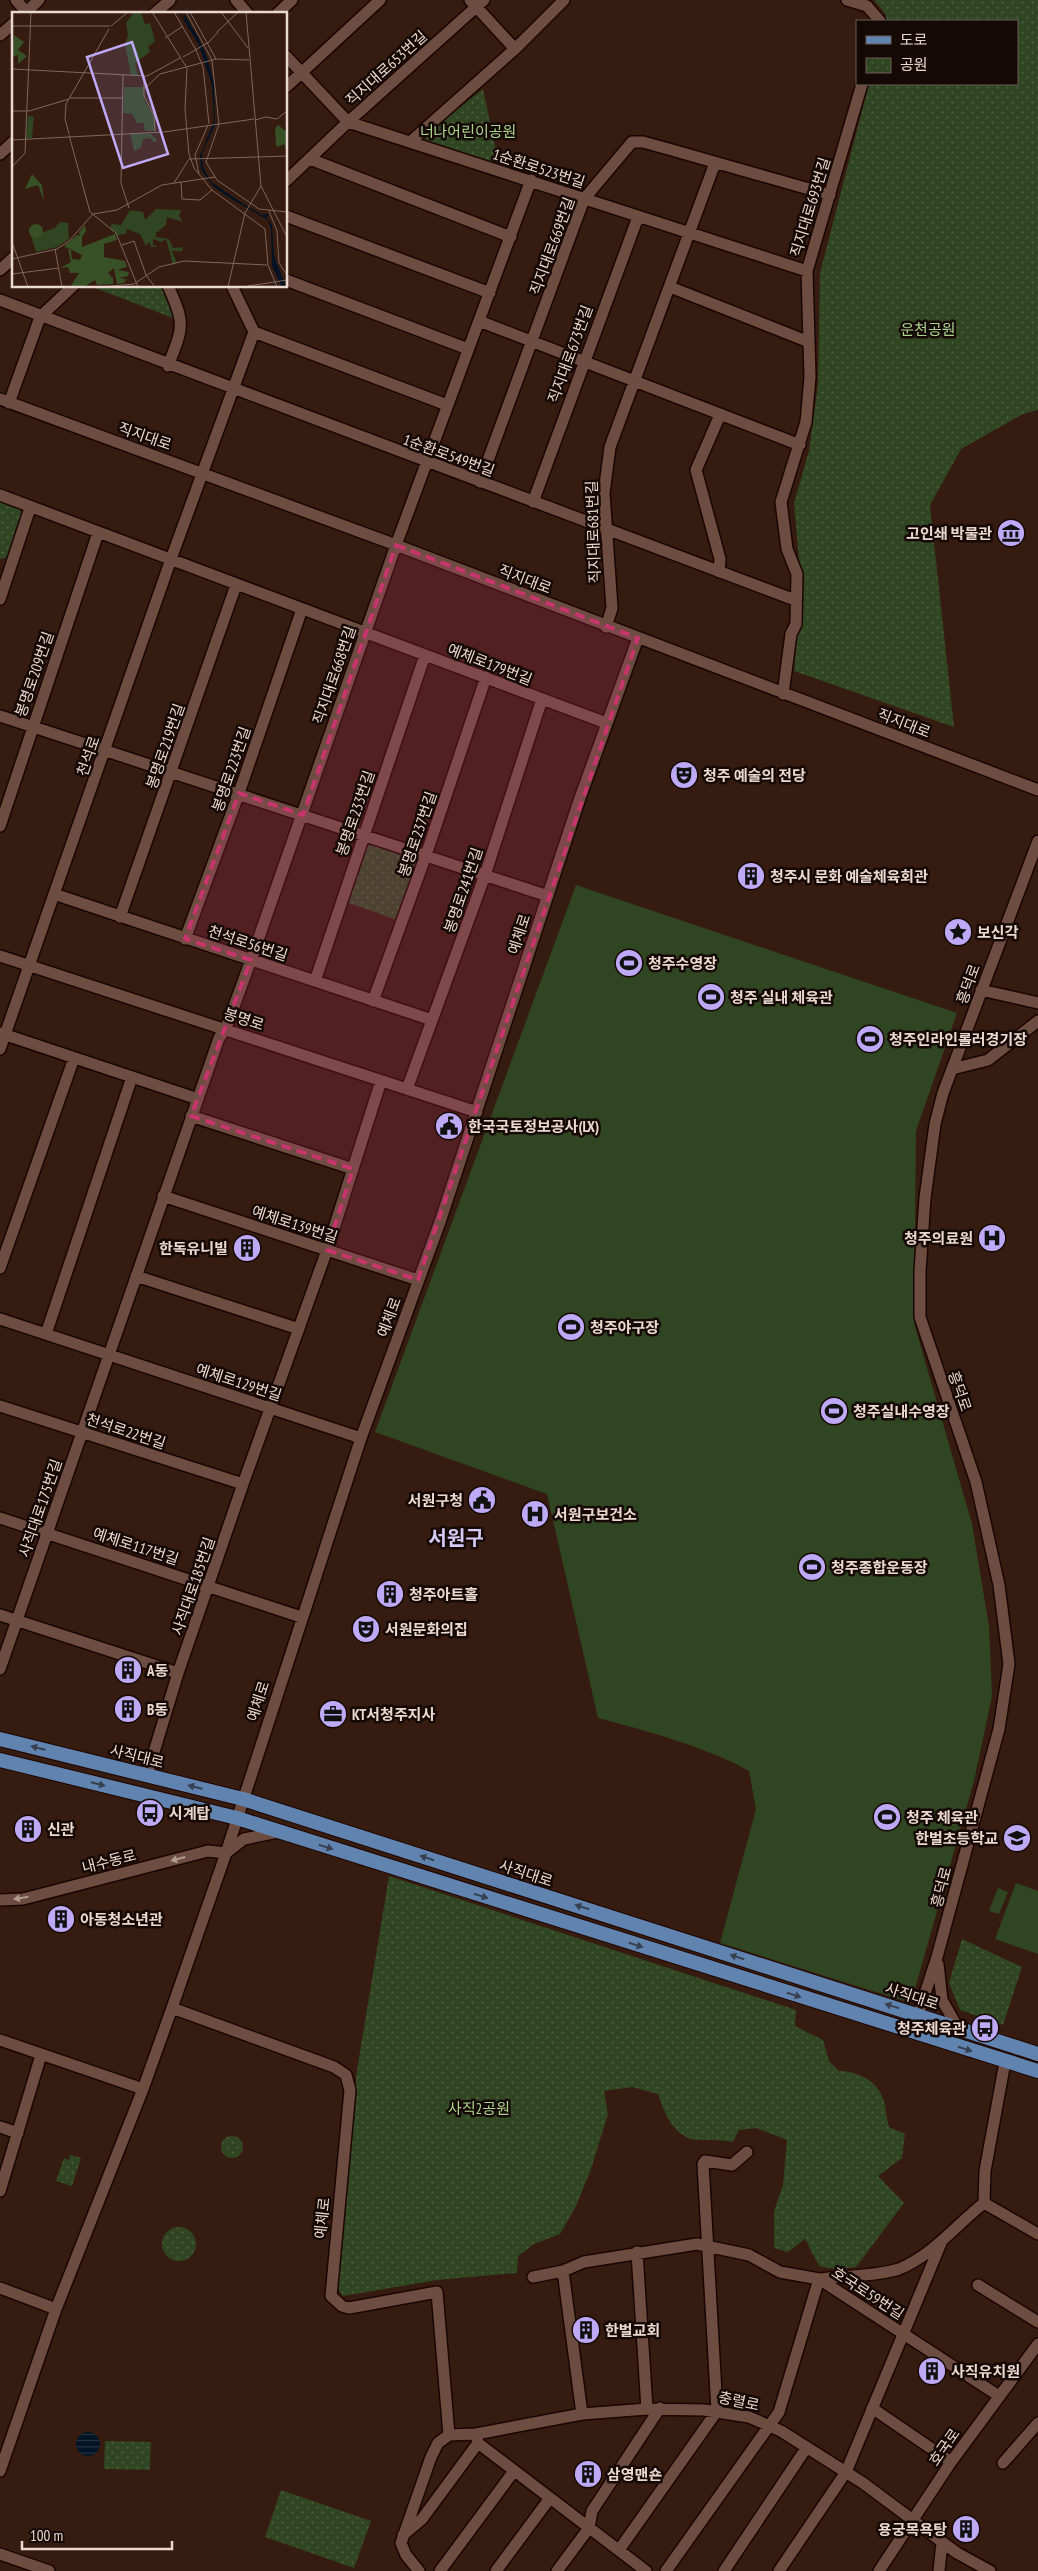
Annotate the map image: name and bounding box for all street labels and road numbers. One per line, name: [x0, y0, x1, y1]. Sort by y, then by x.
street label: 직지대로653번길: [341, 26, 431, 110]
street label: 1순환로523번길: [490, 144, 588, 192]
street label: 직지대로693번길: [786, 155, 834, 259]
street label: 직지대로669번길: [525, 194, 579, 298]
street label: 직지대로673번길: [543, 302, 597, 406]
street label: 직지대로: [116, 418, 174, 454]
street label: 1순환로549번길: [401, 430, 497, 480]
street label: 직지대로681번길: [582, 480, 604, 584]
street label: 직지대로: [496, 560, 554, 598]
street label: 직지대로668번길: [308, 623, 360, 727]
street label: 봉명로209번길: [10, 629, 58, 719]
street label: 예체로179번길: [445, 639, 535, 689]
street label: 봉명로219번길: [141, 701, 189, 791]
street label: 직지대로: [875, 704, 933, 742]
street label: 봉명로223번길: [207, 724, 255, 814]
street label: 천석로: [72, 733, 104, 779]
street label: 봉명로233번길: [331, 768, 379, 858]
street label: 봉명로237번길: [393, 789, 441, 879]
street label: 봉명로241번길: [439, 845, 487, 935]
street label: 예체로: [504, 911, 534, 957]
street label: 천석로56번길: [206, 921, 290, 965]
street label: 흥덕로: [952, 961, 984, 1007]
street label: 봉명로: [221, 1004, 267, 1034]
street label: 예체로139번길: [250, 1201, 340, 1247]
street label: 예체로: [373, 1294, 405, 1340]
street label: 예체로129번길: [194, 1359, 284, 1405]
street label: 흥덕로: [944, 1368, 976, 1414]
street label: 천석로22번길: [84, 1409, 168, 1453]
street label: 사직대로175번길: [14, 1456, 66, 1560]
street label: 예체로117번길: [91, 1523, 181, 1569]
street label: 사직대로185번길: [167, 1534, 219, 1638]
street label: 예체로: [243, 1678, 273, 1724]
street label: 사직대로: [108, 1740, 166, 1772]
street label: 내수동로: [80, 1845, 138, 1877]
street label: 사직대로: [497, 1855, 555, 1891]
street label: 흥덕로: [926, 1865, 956, 1909]
street label: 사직대로: [883, 1978, 941, 2014]
street label: 예체로: [310, 2196, 334, 2240]
street label: 호국로59번길: [828, 2263, 908, 2323]
street label: 충렬로: [717, 2387, 761, 2415]
street label: 호국로: [924, 2425, 964, 2469]

